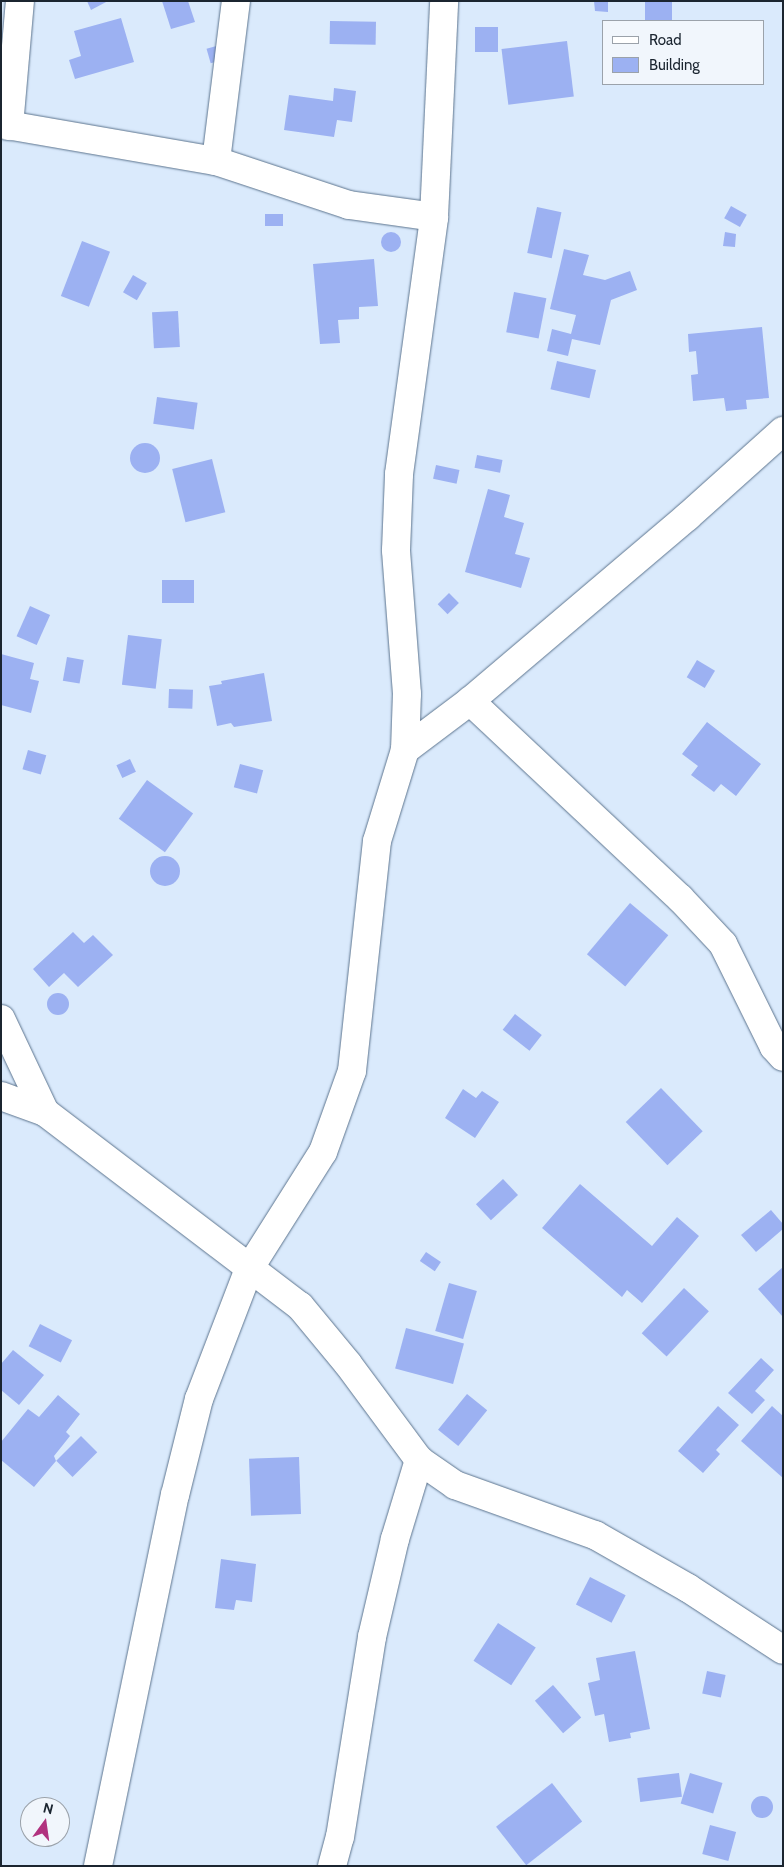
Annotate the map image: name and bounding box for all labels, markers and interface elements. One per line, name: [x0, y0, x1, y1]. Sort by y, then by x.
legend: [602, 20, 764, 85]
text: Road: [649, 31, 682, 49]
text: Building: [649, 56, 700, 74]
north arrow: [20, 1797, 70, 1847]
text: N: [41, 1798, 55, 1818]

